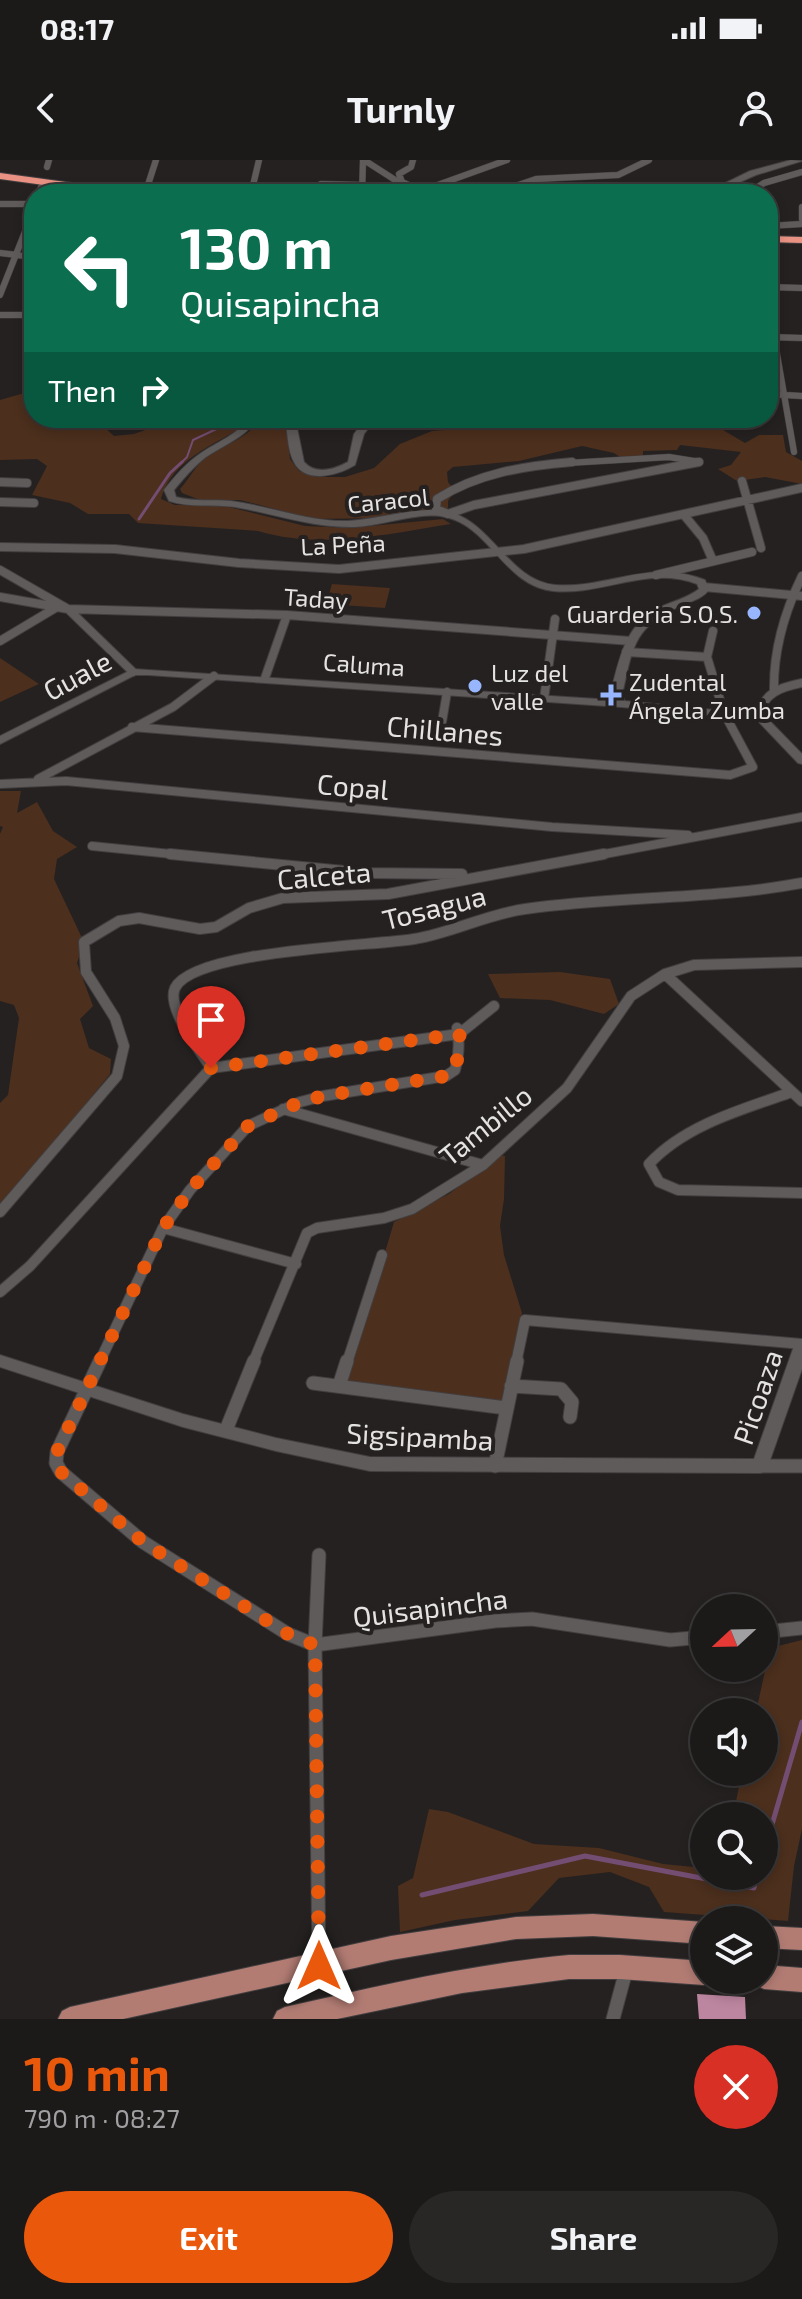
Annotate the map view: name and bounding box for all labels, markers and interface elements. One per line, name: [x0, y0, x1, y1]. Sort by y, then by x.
text: 08:17: [40, 10, 114, 46]
icon: back: [24, 86, 68, 130]
icon: person: [734, 86, 778, 130]
text: Turnly: [347, 87, 455, 130]
text: 130 m: [180, 213, 333, 280]
icon: left: [48, 216, 152, 320]
text: Quisapincha: [180, 281, 381, 324]
icon: right: [132, 368, 176, 412]
text: Then: [48, 372, 116, 408]
street label: Caracol: [346, 481, 430, 519]
street label: La Peña: [300, 527, 386, 561]
street label: Taday: [283, 581, 349, 615]
place label: Guarderia S.O.S.: [567, 599, 738, 628]
marker: Guarderia S.O.S.: [745, 604, 763, 622]
street label: Guale: [37, 643, 117, 707]
street label: Caluma: [322, 647, 406, 681]
place label: Luz del valle: [491, 658, 568, 715]
place label: Zudental Ángela Zumba: [629, 667, 785, 724]
marker: Luz del valle: [466, 677, 484, 695]
marker: Zudental Ángela Zumba: [600, 684, 622, 706]
street label: Chillanes: [385, 708, 505, 752]
street label: Copal: [316, 766, 391, 806]
street label: Calceta: [276, 854, 372, 896]
street label: Tosagua: [379, 878, 489, 936]
pin: [177, 986, 245, 1068]
icon: arrive: [189, 998, 233, 1042]
street label: Tambillo: [432, 1077, 538, 1173]
street label: Picoaza: [725, 1345, 789, 1449]
street label: Sigsipamba: [346, 1415, 494, 1457]
street label: Quisapincha: [350, 1581, 510, 1633]
north arrow: [690, 1594, 778, 1682]
map controls: [690, 1594, 778, 1994]
button: sound: [690, 1698, 778, 1786]
button: search: [690, 1802, 778, 1890]
button: layers: [690, 1906, 778, 1994]
position arrow: [277, 1924, 361, 2008]
text: 10 min: [24, 2043, 170, 2101]
button: close: [694, 2045, 778, 2129]
text: 790 m · 08:27: [24, 2102, 180, 2133]
button: Exit: [24, 2191, 393, 2283]
button: Share: [409, 2191, 778, 2283]

